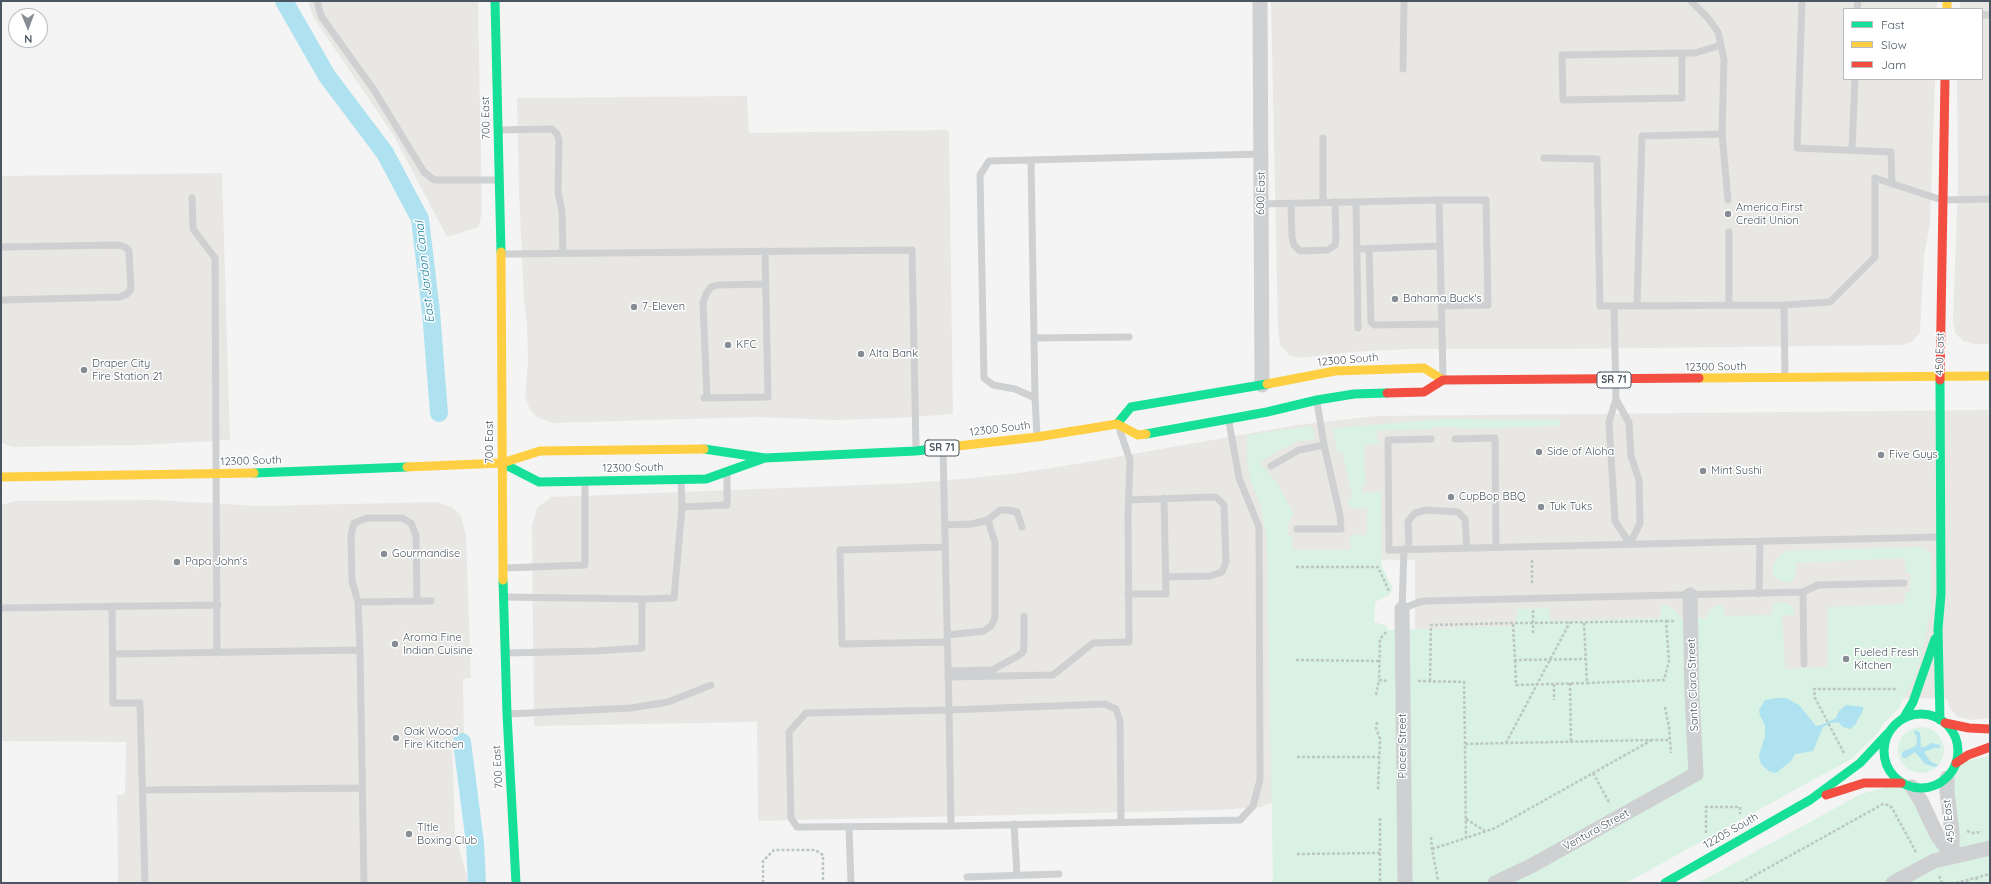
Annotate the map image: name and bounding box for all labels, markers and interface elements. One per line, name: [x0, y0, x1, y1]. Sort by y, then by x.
north arrow: [8, 8, 48, 48]
legend: [1843, 8, 1983, 80]
text: Fast: [1881, 17, 1905, 32]
text: N: [24, 32, 32, 46]
text: Slow: [1881, 37, 1907, 52]
text: Jam: [1881, 57, 1906, 72]
street label: 700 East: [479, 96, 493, 140]
street label: 600 East: [1254, 171, 1268, 215]
place label: America First Credit Union: [1736, 201, 1803, 227]
marker: America First Credit Union: [1723, 209, 1733, 219]
water label: East Jordan Canal: [412, 220, 438, 324]
place label: Bahama Buck's: [1403, 292, 1482, 306]
marker: Bahama Buck's: [1390, 294, 1400, 304]
place label: 7-Eleven: [642, 300, 685, 314]
marker: 7-Eleven: [629, 302, 639, 312]
street label: 450 East: [1933, 332, 1947, 376]
place label: KFC: [736, 338, 757, 352]
marker: KFC: [723, 340, 733, 350]
place label: Alta Bank: [869, 347, 918, 361]
marker: Alta Bank: [856, 349, 866, 359]
street label: 12300 South: [1317, 351, 1379, 369]
place label: Draper City Fire Station 21: [92, 357, 163, 383]
street label: 12300 South: [1685, 360, 1747, 374]
marker: Draper City Fire Station 21: [79, 365, 89, 375]
road number: SR 71: [1597, 372, 1631, 388]
street label: 12300 South: [969, 419, 1031, 439]
street label: 700 East: [483, 420, 497, 464]
road number: SR 71: [925, 440, 959, 456]
place label: Side of Aloha: [1547, 445, 1614, 459]
marker: Side of Aloha: [1534, 447, 1544, 457]
place label: Five Guys: [1889, 448, 1938, 462]
marker: Five Guys: [1876, 450, 1886, 460]
street label: 12300 South: [220, 453, 282, 469]
street label: 12300 South: [602, 461, 664, 475]
place label: Mint Sushi: [1711, 464, 1762, 478]
marker: Mint Sushi: [1698, 466, 1708, 476]
place label: CupBop BBQ: [1459, 490, 1525, 504]
marker: CupBop BBQ: [1446, 492, 1456, 502]
place label: Tuk Tuks: [1549, 500, 1592, 514]
marker: Tuk Tuks: [1536, 502, 1546, 512]
place label: Gourmandise: [392, 547, 460, 561]
marker: Gourmandise: [379, 549, 389, 559]
place label: Papa John's: [185, 555, 247, 569]
marker: Papa John's: [172, 557, 182, 567]
place label: Aroma Fine Indian Cuisine: [403, 631, 473, 657]
street label: Santa Clara Street: [1685, 638, 1701, 732]
marker: Aroma Fine Indian Cuisine: [390, 639, 400, 649]
place label: Fueled Fresh Kitchen: [1854, 646, 1919, 672]
marker: Fueled Fresh Kitchen: [1841, 654, 1851, 664]
street label: Placer Street: [1396, 714, 1410, 778]
place label: Oak Wood Fire Kitchen: [404, 725, 464, 751]
marker: Oak Wood Fire Kitchen: [391, 733, 401, 743]
street label: 700 East: [490, 745, 506, 789]
street label: 450 East: [1940, 799, 1958, 843]
street label: Ventura Street: [1561, 806, 1631, 854]
street label: 12205 South: [1701, 810, 1761, 852]
place label: TItle Boxing Club: [417, 821, 477, 847]
marker: TItle Boxing Club: [404, 829, 414, 839]

